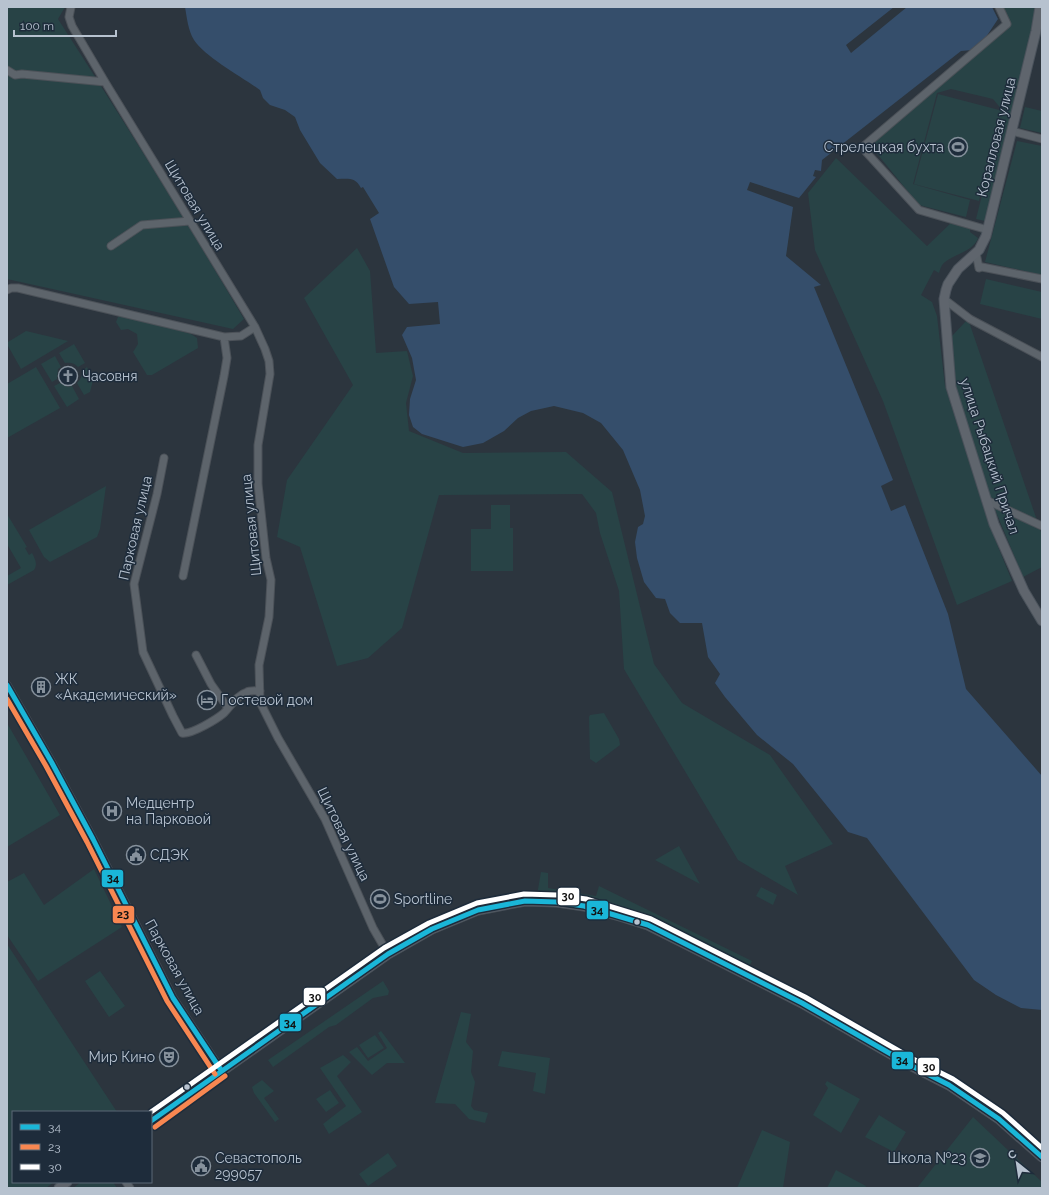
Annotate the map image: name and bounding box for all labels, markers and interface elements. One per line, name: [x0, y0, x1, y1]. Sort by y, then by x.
scale bar: [14, 12, 116, 38]
text: 100 m: [20, 19, 54, 33]
street label: Коралловая улица: [973, 76, 1019, 198]
sports icon: Стрелецкая бухта: [947, 136, 969, 158]
place label: Стрелецкая бухта: [824, 139, 944, 155]
street label: Щитовая улица: [162, 157, 228, 253]
church icon: Часовня: [57, 365, 79, 387]
place label: Часовня: [82, 368, 138, 384]
street label: улица Рыбацкий Причал: [957, 376, 1023, 536]
street label: Щитовая улица: [238, 473, 264, 577]
street label: Парковая улица: [115, 474, 155, 582]
place label: ЖК «Академический»: [55, 671, 177, 703]
building icon: ЖК «Академический»: [30, 676, 52, 698]
hotel icon: Гостевой дом: [196, 689, 218, 711]
place label: Гостевой дом: [221, 692, 313, 708]
street label: Щитовая улица: [314, 785, 374, 883]
place label: Медцентр на Парковой: [126, 795, 211, 827]
hospital icon: Медцентр на Парковой: [101, 800, 123, 822]
public building icon: СДЭК: [125, 844, 147, 866]
place label: СДЭК: [150, 847, 189, 863]
line badge: 34: [101, 869, 124, 888]
text: 34: [107, 872, 119, 885]
line badge: 30: [557, 887, 580, 906]
sports icon: Sportline: [369, 888, 391, 910]
text: 30: [562, 890, 575, 903]
place label: Sportline: [394, 891, 452, 907]
line badge: 34: [586, 900, 609, 920]
text: 34: [591, 904, 603, 917]
line badge: 23: [112, 905, 135, 924]
text: 23: [117, 908, 129, 921]
street label: Парковая улица: [142, 916, 208, 1018]
unlabelled marker: [632, 917, 642, 927]
line badge: 30: [303, 987, 326, 1006]
text: 30: [309, 991, 322, 1004]
line badge: 34: [279, 1013, 302, 1032]
text: 34: [284, 1017, 296, 1030]
theatre icon: Мир Кино: [158, 1046, 180, 1068]
place label: Мир Кино: [89, 1049, 155, 1065]
line badge: 34: [891, 1051, 914, 1070]
text: 34: [896, 1054, 908, 1067]
line badge: 30: [917, 1057, 940, 1076]
text: 30: [923, 1061, 936, 1074]
unlabelled marker: [182, 1082, 192, 1092]
legend: [12, 1111, 152, 1183]
text: 34: [48, 1120, 61, 1134]
text: 23: [48, 1140, 61, 1154]
north arrow: [997, 1143, 1037, 1183]
school or university icon: Школа №23: [969, 1147, 991, 1169]
text: С: [1006, 1147, 1019, 1162]
place label: Севастополь 299057: [215, 1150, 302, 1182]
place label: Школа №23: [888, 1150, 966, 1166]
public building icon: Севастополь 299057: [190, 1155, 212, 1177]
text: 30: [48, 1160, 62, 1174]

